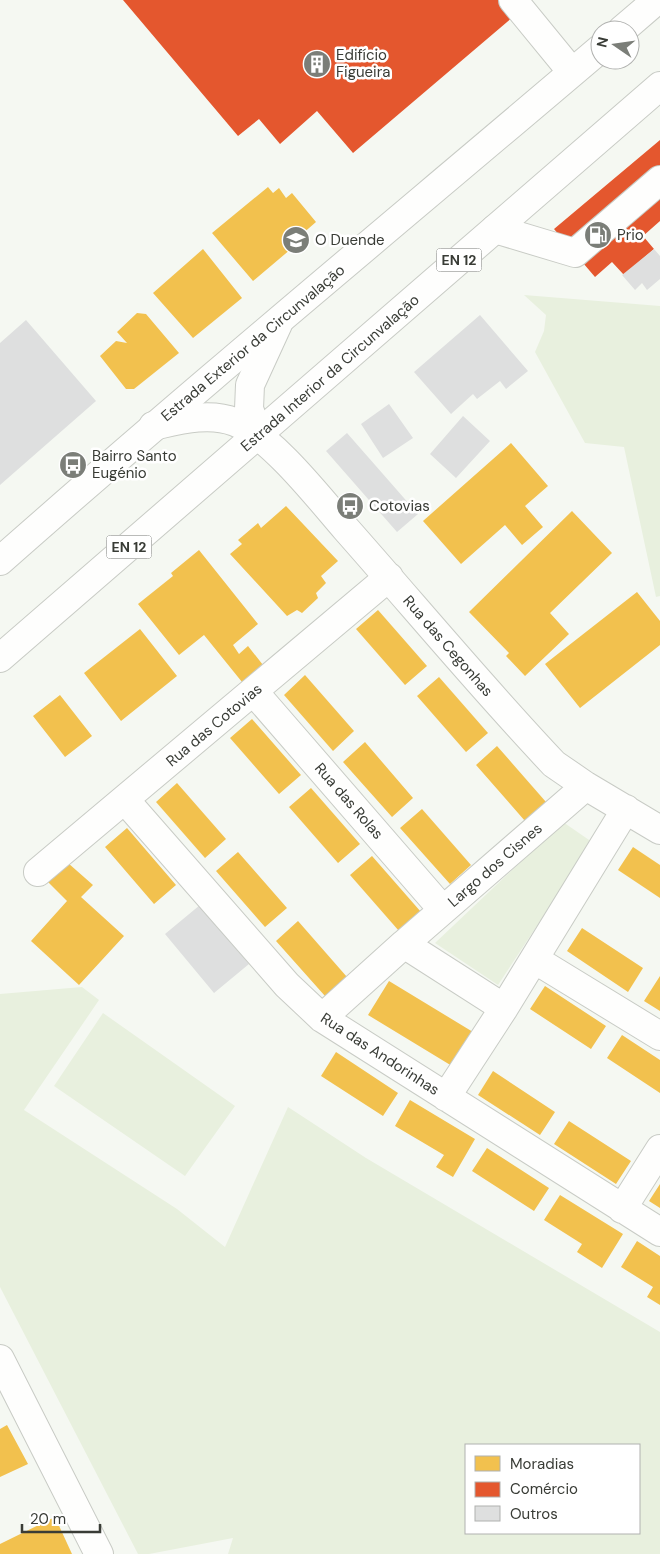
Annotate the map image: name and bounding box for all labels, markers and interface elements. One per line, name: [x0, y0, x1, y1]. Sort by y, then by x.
north arrow: [590, 20, 640, 70]
text: N: [592, 35, 612, 49]
place label: Edifício Figueira: [336, 45, 390, 82]
building icon: Edifício Figueira: [302, 49, 332, 79]
fuel station icon: Prio: [583, 220, 613, 250]
school or university icon: O Duende: [281, 225, 311, 255]
place label: Prio: [617, 225, 644, 245]
place label: O Duende: [315, 230, 385, 250]
road number: EN 12: [436, 248, 482, 272]
street label: Estrada Exterior da Circunvalação: [157, 260, 349, 426]
street label: Estrada Interior da Circunvalação: [237, 290, 424, 456]
place label: Bairro Santo Eugénio: [92, 446, 177, 483]
bus stop icon: Bairro Santo Eugénio: [58, 450, 88, 480]
bus stop icon: Cotovias: [335, 491, 365, 521]
place label: Cotovias: [369, 496, 430, 516]
road number: EN 12: [106, 536, 152, 558]
street label: Rua das Cegonhas: [399, 591, 497, 701]
street label: Rua das Cotovias: [162, 679, 266, 771]
street label: Rua das Rolas: [310, 759, 388, 843]
street label: Largo dos Cisnes: [444, 818, 546, 912]
street label: Rua das Andorinhas: [317, 1008, 443, 1100]
legend: [465, 1444, 640, 1534]
text: Moradias: [510, 1454, 574, 1474]
text: Comércio: [510, 1479, 578, 1499]
scale bar: [22, 1502, 100, 1534]
text: Outros: [510, 1504, 558, 1524]
text: 20 m: [30, 1509, 66, 1529]

